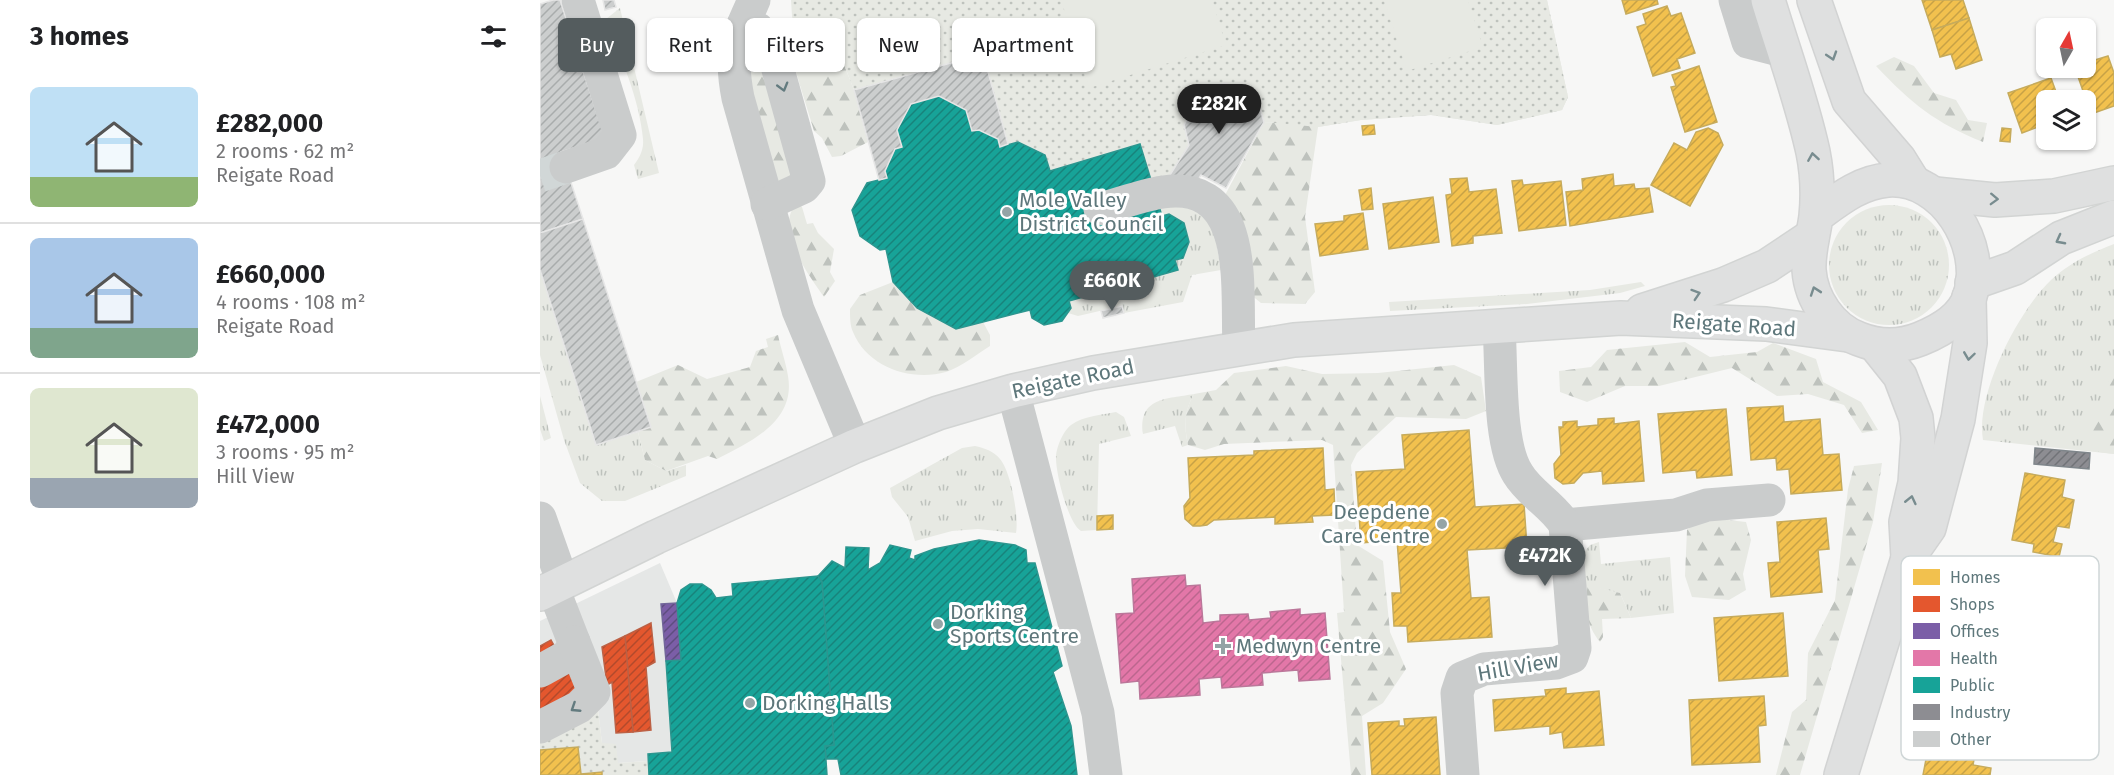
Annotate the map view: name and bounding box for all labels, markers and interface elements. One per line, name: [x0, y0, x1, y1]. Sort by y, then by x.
chip: Buy: [558, 18, 635, 72]
chip: Rent: [647, 18, 733, 72]
chip: Filters: [745, 18, 845, 72]
chip: New: [857, 18, 940, 72]
chip: Apartment: [952, 18, 1095, 72]
north arrow: [2036, 18, 2096, 78]
map controls: [2036, 18, 2096, 150]
icon: filters: [477, 20, 510, 53]
text: 3 homes: [30, 21, 129, 52]
one-way arrow: [1825, 50, 1837, 60]
one-way arrow: [775, 82, 788, 92]
pin: £282K: [1177, 84, 1261, 135]
button: layers: [2036, 90, 2096, 150]
text: £282K: [1191, 91, 1247, 115]
text: £282,000: [216, 108, 323, 139]
icon: home: [78, 111, 150, 183]
text: 2 rooms · 62 m²: [216, 139, 354, 163]
one-way arrow: [1807, 153, 1819, 162]
text: Reigate Road: [216, 163, 334, 187]
place label: Mole Valley District Council: [1019, 187, 1163, 237]
one-way arrow: [1989, 192, 1998, 205]
marker: Mole Valley District Council: [1000, 205, 1014, 219]
one-way arrow: [2056, 233, 2066, 244]
text: £660,000: [216, 259, 325, 290]
pin: £660K: [1070, 261, 1154, 312]
icon: home: [78, 262, 150, 334]
text: £660K: [1083, 268, 1141, 292]
one-way arrow: [1809, 286, 1822, 297]
one-way arrow: [1690, 289, 1701, 301]
text: 4 rooms · 108 m²: [216, 290, 365, 314]
street label: Reigate Road: [1671, 308, 1797, 342]
text: Reigate Road: [216, 314, 334, 338]
one-way arrow: [1963, 351, 1975, 360]
street label: Reigate Road: [1009, 353, 1137, 405]
text: £472,000: [216, 409, 320, 440]
icon: home: [78, 412, 150, 484]
text: 3 rooms · 95 m²: [216, 440, 355, 464]
text: Hill View: [216, 464, 294, 488]
one-way arrow: [1903, 495, 1916, 505]
place label: Deepdene Care Centre: [1321, 499, 1430, 549]
marker: Deepdene Care Centre: [1435, 517, 1449, 531]
pin: £472K: [1503, 536, 1587, 587]
text: £472K: [1518, 543, 1572, 567]
legend: [1901, 556, 2099, 760]
text: Homes: [1950, 568, 2000, 587]
text: Shops: [1950, 595, 1994, 614]
place label: Dorking Sports Centre: [950, 599, 1079, 649]
marker: Dorking Sports Centre: [931, 617, 945, 631]
text: Offices: [1950, 622, 1999, 641]
place label: Medwyn Centre: [1236, 633, 1381, 659]
marker: Medwyn Centre: [1214, 637, 1232, 655]
street label: Hill View: [1475, 647, 1561, 687]
text: Health: [1950, 649, 1998, 668]
text: Public: [1950, 676, 1995, 695]
place label: Dorking Halls: [762, 690, 889, 716]
marker: Dorking Halls: [743, 696, 757, 710]
one-way arrow: [571, 701, 582, 712]
text: Industry: [1950, 703, 2010, 722]
text: Other: [1950, 730, 1992, 749]

